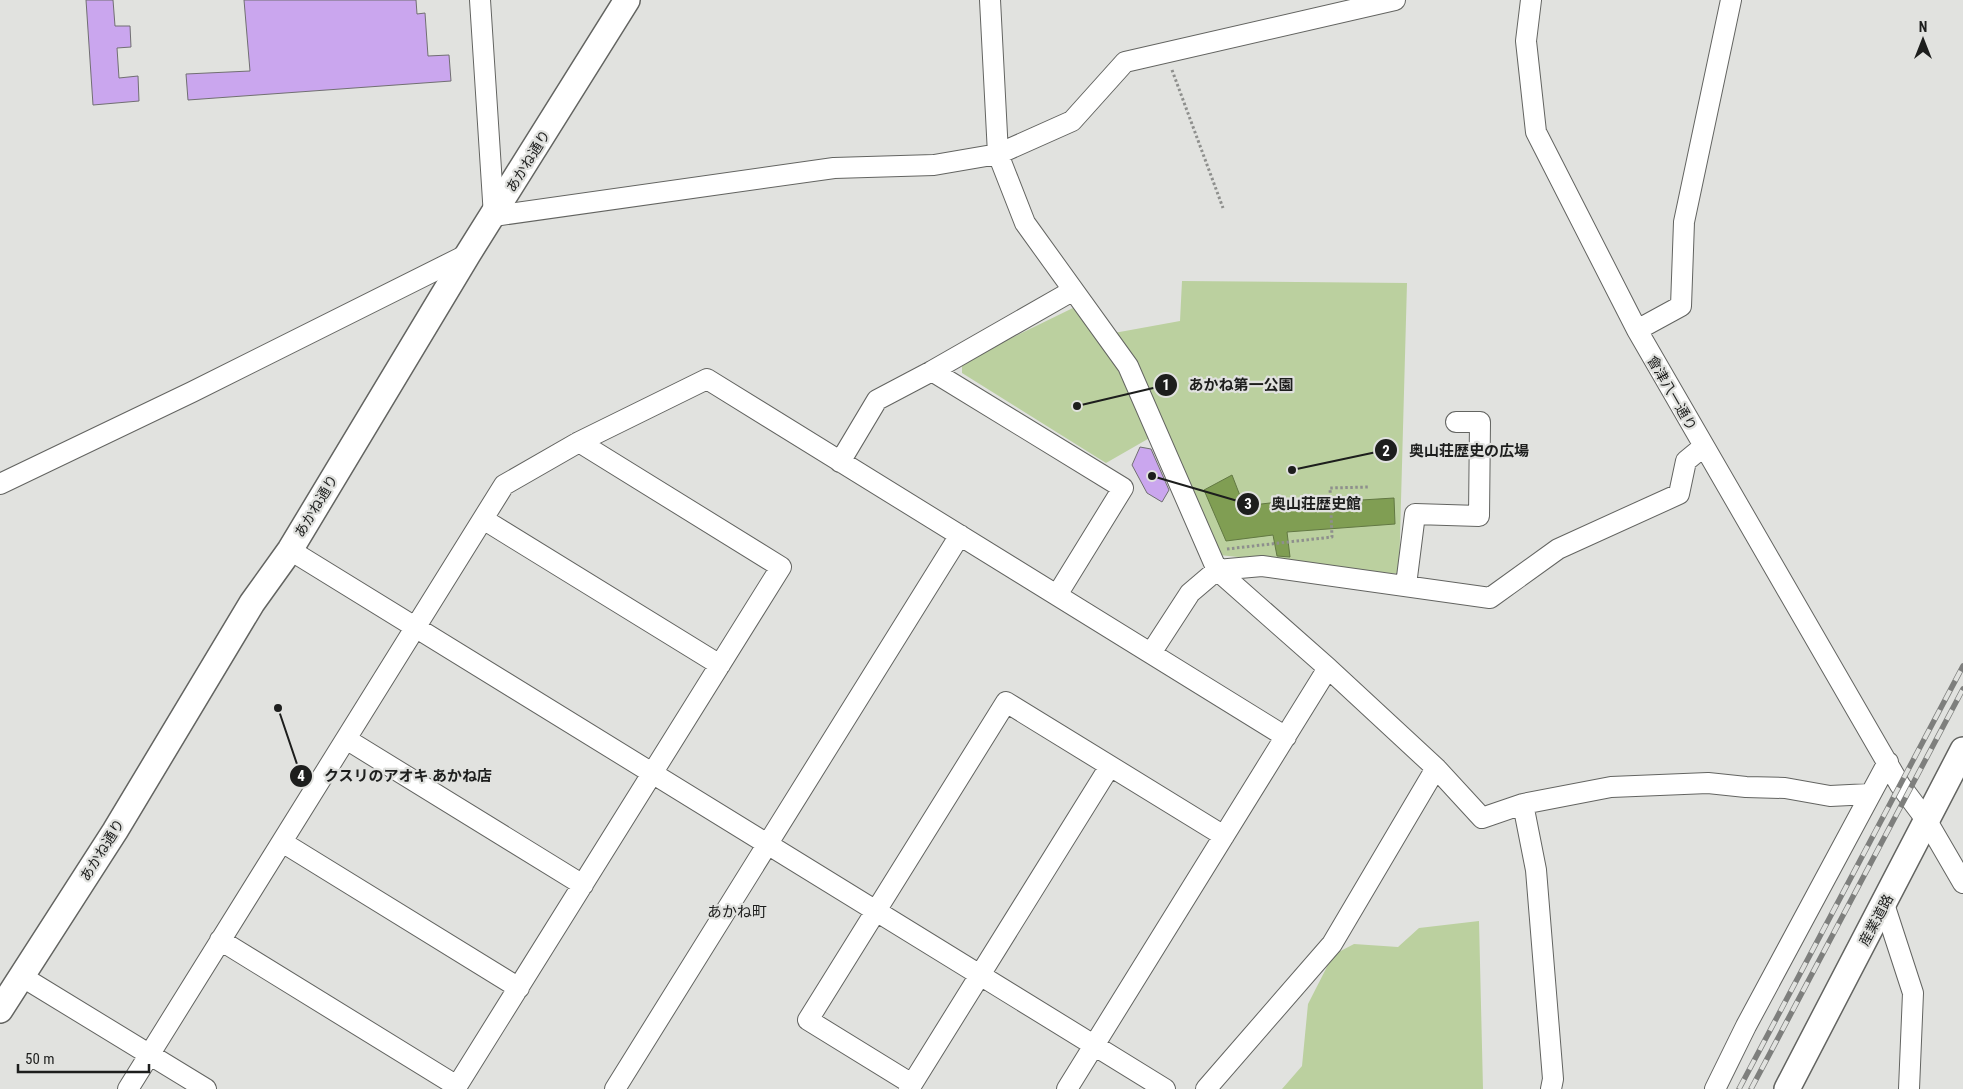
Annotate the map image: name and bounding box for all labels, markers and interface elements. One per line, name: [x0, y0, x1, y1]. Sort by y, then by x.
north arrow: [1898, 15, 1948, 65]
text: N: [1919, 19, 1927, 35]
street label: あかね通り: [503, 127, 553, 195]
street label: 會津八一通り: [1644, 353, 1700, 433]
callout: あかね第一公園: [1153, 370, 1303, 400]
text: 1: [1162, 376, 1170, 394]
text: あかね第一公園: [1188, 376, 1294, 394]
callout: 奥山荘歴史の広場: [1374, 435, 1539, 465]
text: 2: [1382, 442, 1390, 460]
text: 奥山荘歴史の広場: [1409, 442, 1529, 460]
street label: あかね通り: [291, 472, 341, 540]
callout: 奥山荘歴史館: [1236, 489, 1371, 519]
text: 3: [1244, 495, 1252, 513]
text: 奥山荘歴史館: [1271, 495, 1361, 513]
callout: クスリのアオキ あかね店: [289, 761, 502, 791]
text: 4: [297, 767, 305, 785]
text: クスリのアオキ あかね店: [324, 767, 492, 785]
street label: あかね通り: [77, 816, 127, 884]
street label: 産業道路: [1856, 892, 1896, 948]
district label: あかね町: [707, 903, 767, 921]
scale bar: [18, 1042, 149, 1074]
text: 50 m: [25, 1050, 55, 1068]

